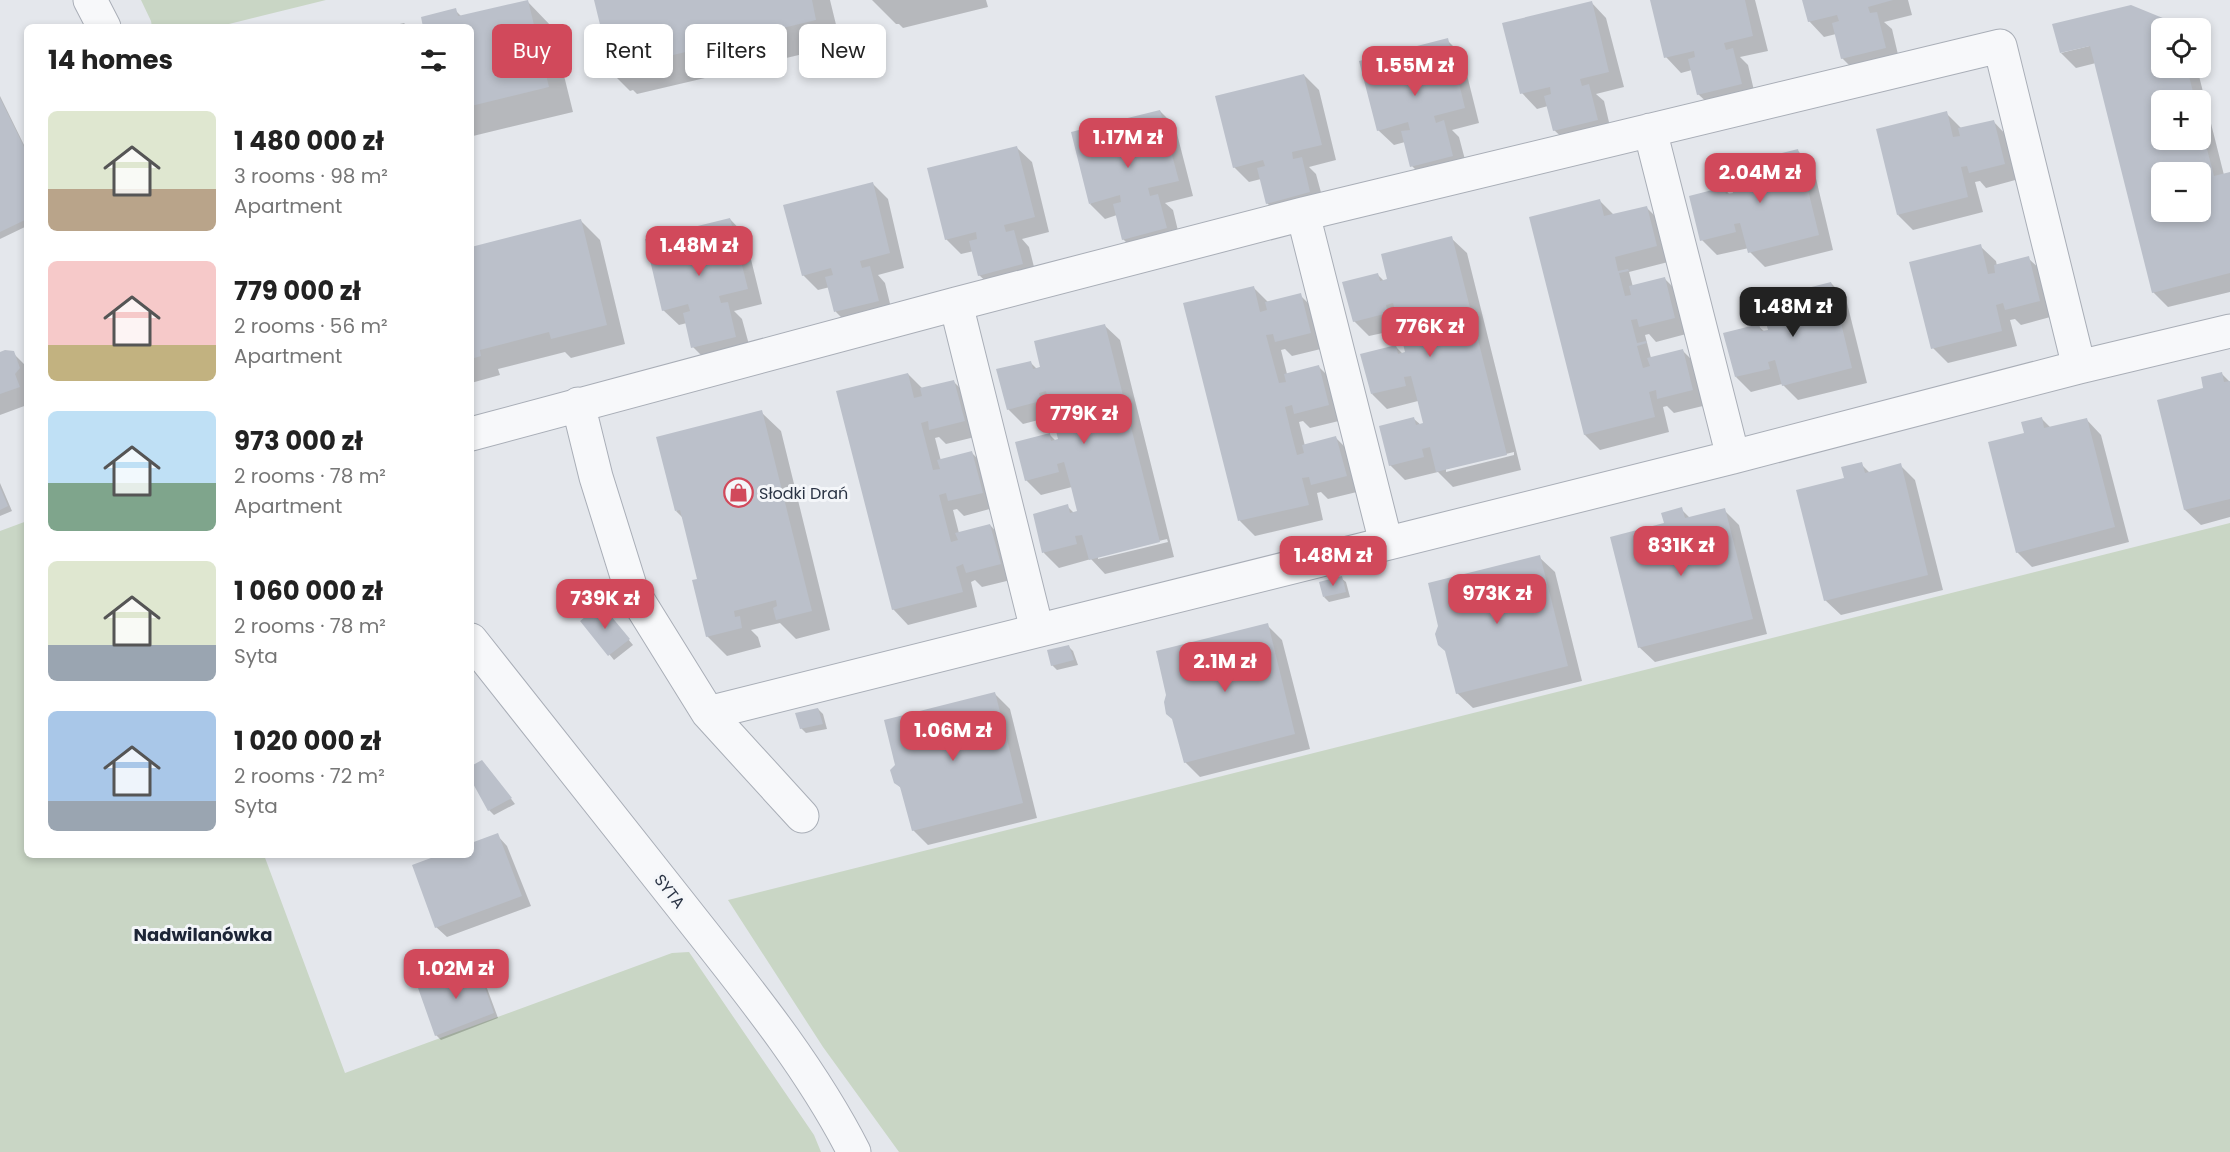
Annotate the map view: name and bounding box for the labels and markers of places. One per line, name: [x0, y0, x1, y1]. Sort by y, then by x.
pin: 1.55M zł: [1353, 46, 1477, 97]
pin: 1.17M zł: [1066, 118, 1190, 169]
pin: 2.04M zł: [1698, 153, 1822, 204]
pin: 1.48M zł: [637, 226, 761, 277]
pin: 1.48M zł: [1731, 287, 1855, 338]
pin: 776K zł: [1375, 307, 1485, 358]
pin: 779K zł: [1029, 394, 1139, 445]
shop icon: Słodki Drań: [722, 477, 754, 509]
place label: Słodki Drań: [759, 482, 848, 505]
pin: 831K zł: [1626, 526, 1736, 577]
pin: 1.48M zł: [1271, 536, 1395, 587]
pin: 973K zł: [1442, 574, 1552, 625]
pin: 739K zł: [550, 579, 660, 630]
pin: 2.1M zł: [1170, 642, 1280, 693]
pin: 1.06M zł: [891, 711, 1015, 762]
pin: 1.02M zł: [394, 949, 518, 1000]

